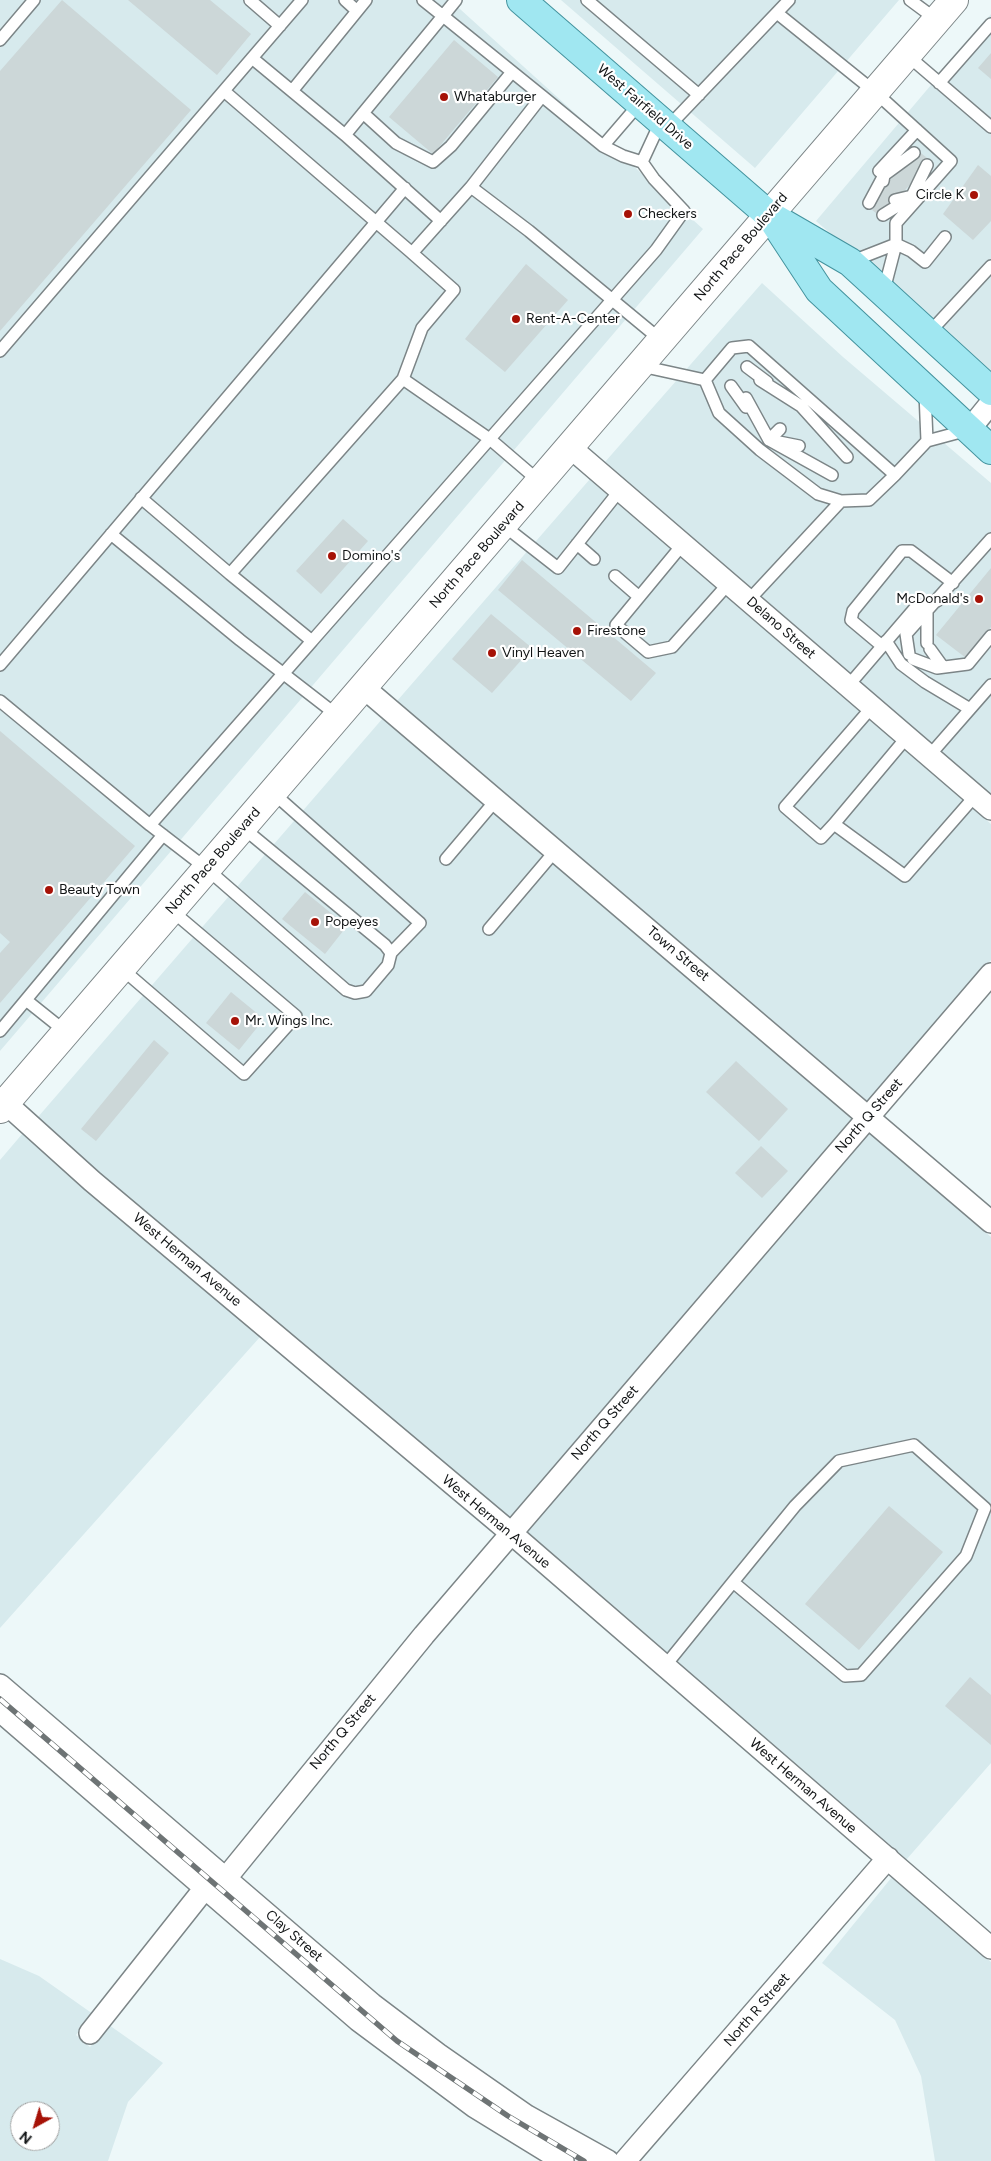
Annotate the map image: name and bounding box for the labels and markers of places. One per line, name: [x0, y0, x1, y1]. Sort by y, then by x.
place label: Whataburger: [454, 89, 536, 105]
marker: Whataburger: [438, 91, 450, 103]
place label: Circle K: [916, 187, 964, 203]
marker: Circle K: [968, 189, 980, 201]
place label: Checkers: [638, 206, 697, 222]
marker: Checkers: [622, 208, 634, 220]
place label: Rent-A-Center: [526, 311, 620, 327]
marker: Rent-A-Center: [510, 313, 522, 325]
place label: Domino's: [342, 548, 400, 564]
marker: Domino's: [326, 550, 338, 562]
place label: McDonald's: [896, 591, 969, 607]
marker: McDonald's: [973, 593, 985, 605]
place label: Firestone: [587, 623, 646, 639]
marker: Firestone: [571, 625, 583, 637]
place label: Vinyl Heaven: [502, 645, 584, 661]
marker: Vinyl Heaven: [486, 647, 498, 659]
place label: Beauty Town: [59, 882, 140, 898]
marker: Beauty Town: [43, 884, 55, 896]
place label: Popeyes: [325, 914, 378, 930]
marker: Popeyes: [309, 916, 321, 928]
place label: Mr. Wings Inc.: [245, 1013, 333, 1029]
marker: Mr. Wings Inc.: [229, 1015, 241, 1027]

